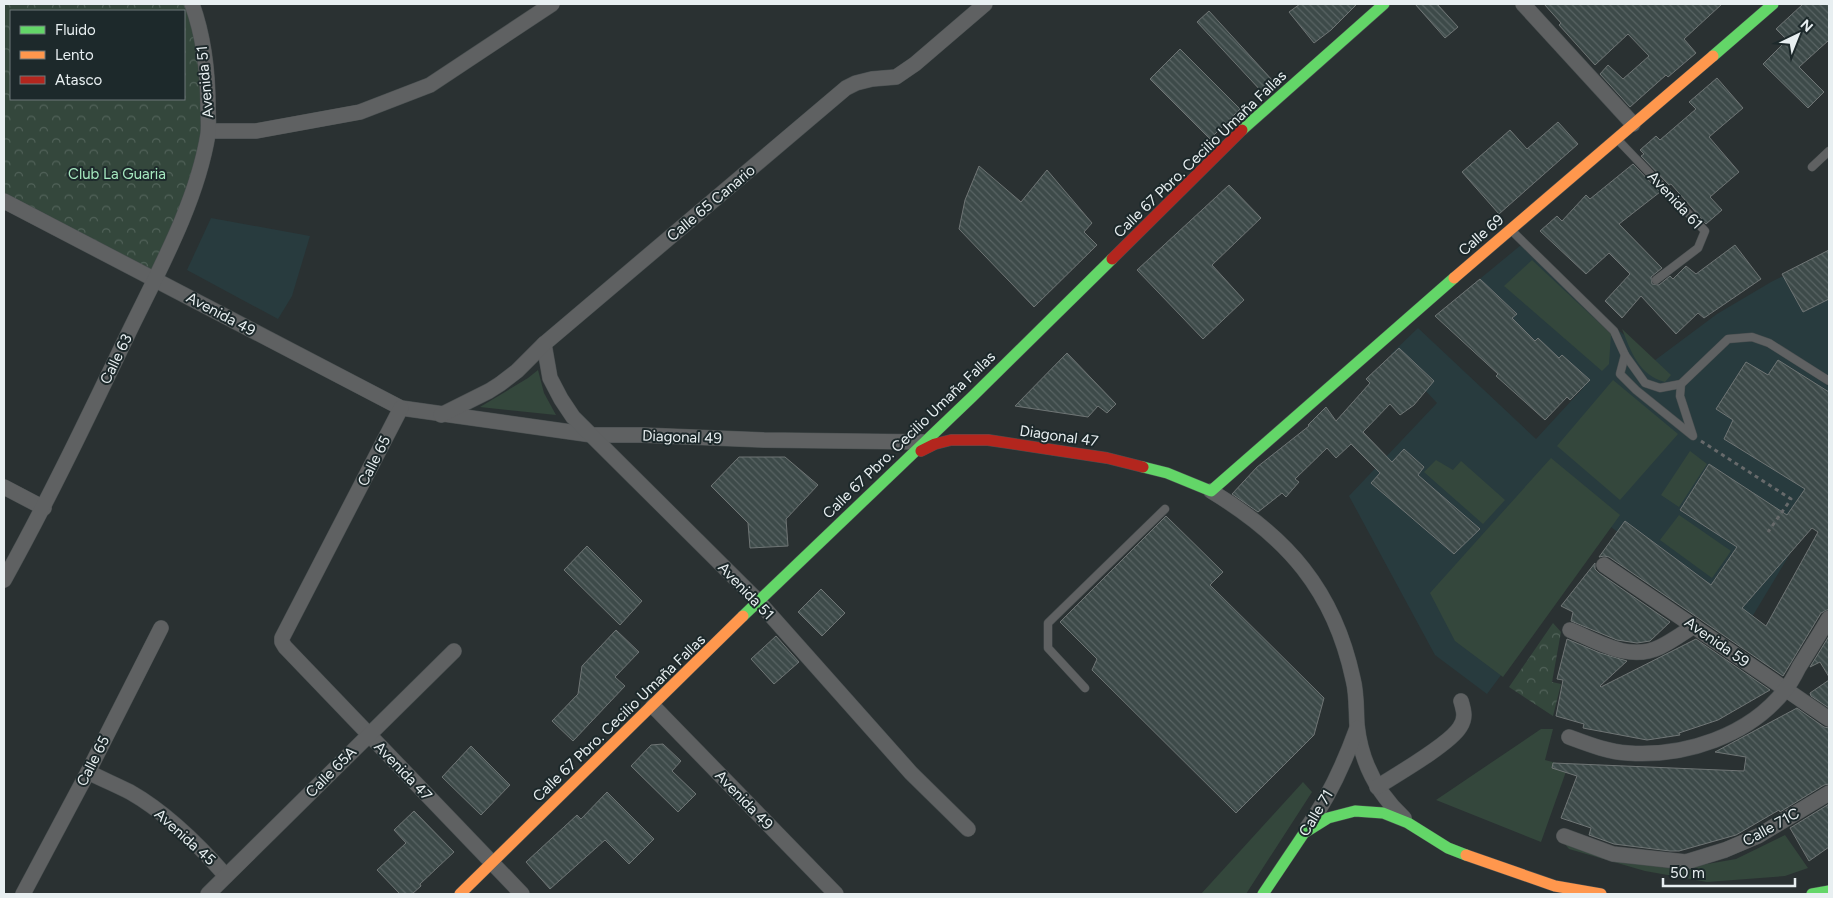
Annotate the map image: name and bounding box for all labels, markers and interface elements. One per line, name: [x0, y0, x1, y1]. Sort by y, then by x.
legend: [10, 10, 185, 100]
north arrow: [1773, 10, 1823, 60]
text: N: [1797, 16, 1816, 36]
text: Fluido: [55, 21, 96, 39]
street label: Avenida 51: [193, 45, 217, 119]
text: Lento: [55, 46, 94, 64]
street label: Calle 67 Pbro. Cecilio Umaña Fallas: [1110, 67, 1290, 241]
text: Atasco: [55, 71, 103, 89]
street label: Calle 65 Canario: [663, 161, 759, 245]
park label: Club La Guaria: [68, 165, 166, 183]
street label: Avenida 61: [1644, 167, 1706, 233]
street label: Calle 69: [1455, 211, 1507, 259]
street label: Avenida 49: [183, 288, 259, 340]
street label: Calle 63: [96, 331, 136, 387]
street label: Calle 67 Pbro. Cecilio Umaña Fallas: [819, 348, 999, 522]
street label: Diagonal 47: [1018, 422, 1100, 450]
street label: Diagonal 49: [642, 427, 722, 447]
street label: Calle 65: [354, 433, 394, 489]
street label: Avenida 51: [714, 559, 778, 623]
street label: Avenida 59: [1681, 613, 1753, 671]
street label: Calle 67 Pbro. Cecilio Umaña Fallas: [529, 631, 709, 805]
street label: Calle 65: [73, 733, 113, 789]
street label: Avenida 47: [370, 738, 436, 804]
street label: Calle 65A: [302, 743, 360, 801]
street label: Avenida 49: [711, 767, 777, 833]
street label: Calle 71: [1295, 786, 1337, 840]
street label: Calle 71C: [1740, 804, 1803, 850]
street label: Avenida 45: [151, 805, 219, 869]
scale bar: [1663, 856, 1796, 888]
text: 50 m: [1670, 864, 1705, 882]

